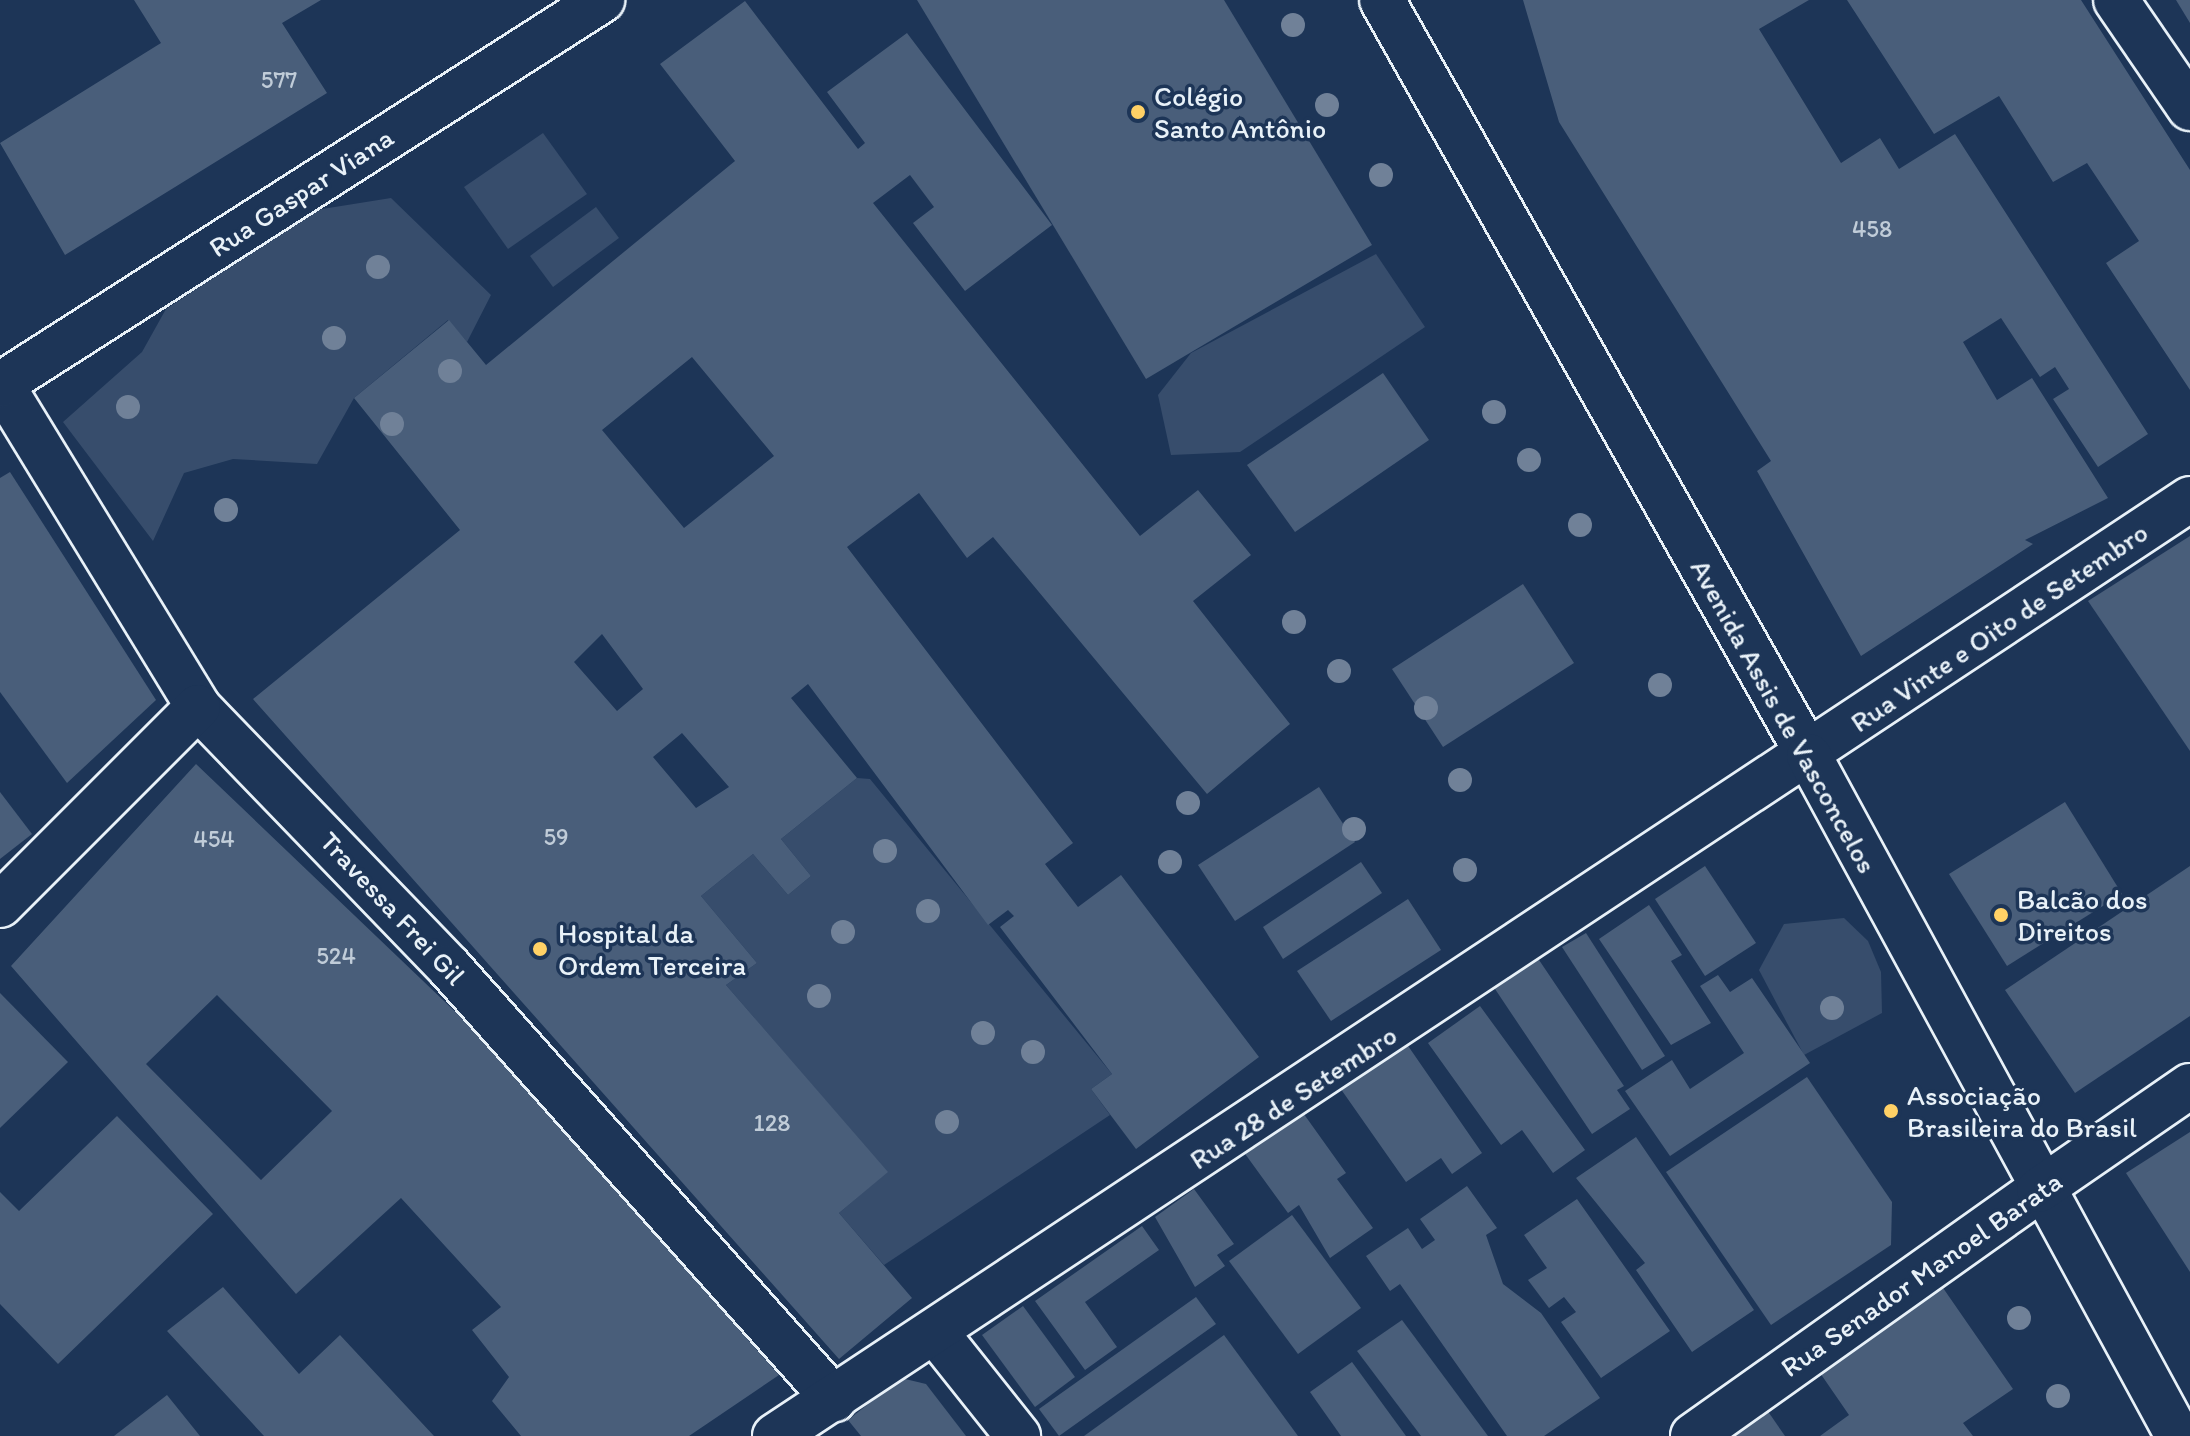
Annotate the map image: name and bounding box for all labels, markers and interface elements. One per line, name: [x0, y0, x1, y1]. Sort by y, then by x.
house number: 577: [261, 66, 297, 94]
place label: Colégio Santo Antônio: [1154, 79, 1327, 145]
marker: Colégio Santo Antônio: [1129, 103, 1147, 121]
street label: Rua Gaspar Viana: [203, 120, 399, 264]
house number: 458: [1852, 215, 1892, 243]
street label: Rua Vinte e Oito de Setembro: [1844, 515, 2154, 739]
street label: Avenida Assis de Vasconcelos: [1684, 554, 1884, 878]
house number: 59: [543, 823, 569, 851]
street label: Travessa Frei Gil: [313, 824, 473, 992]
house number: 454: [193, 825, 235, 853]
place label: Balcão dos Direitos: [2017, 882, 2148, 948]
marker: Balcão dos Direitos: [1992, 906, 2010, 924]
place label: Hospital da Ordem Terceira: [558, 916, 744, 982]
marker: Hospital da Ordem Terceira: [529, 938, 551, 960]
house number: 524: [316, 942, 356, 970]
street label: Rua 28 de Setembro: [1184, 1018, 1402, 1176]
place label: Associação Brasileira do Brasil: [1907, 1078, 2138, 1144]
marker: Associação Brasileira do Brasil: [1882, 1102, 1900, 1120]
house number: 128: [754, 1109, 790, 1137]
street label: Rua Senador Manoel Barata: [1774, 1164, 2068, 1384]

